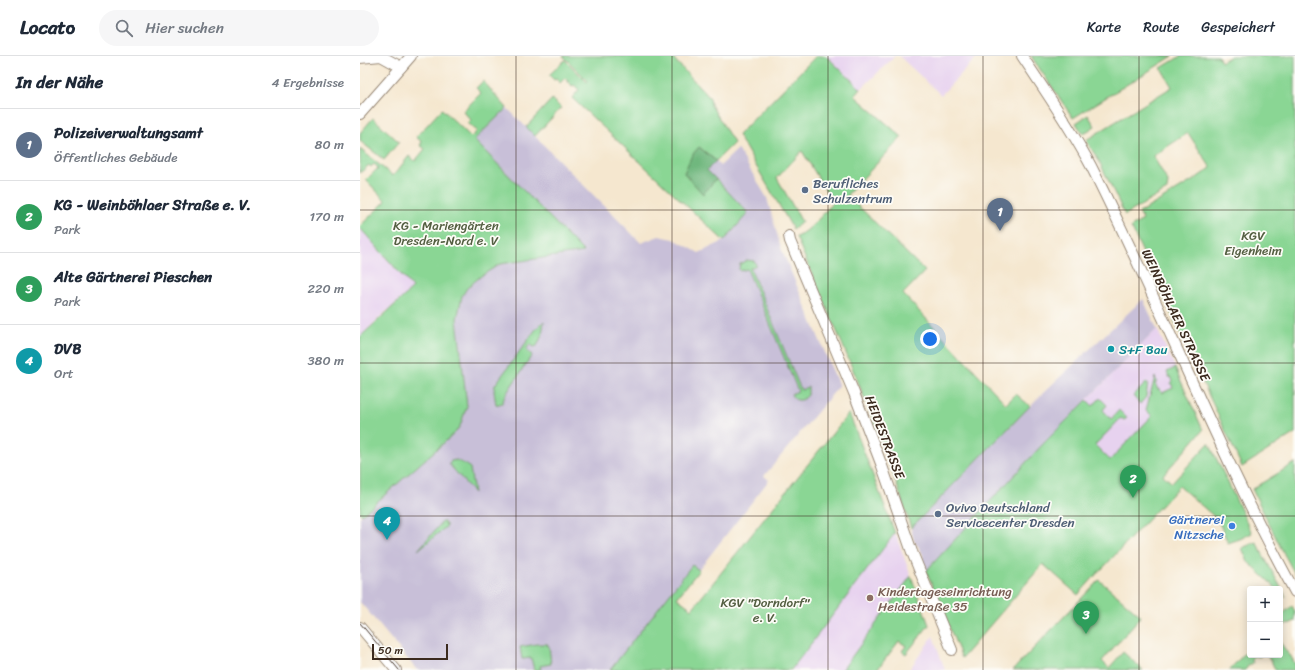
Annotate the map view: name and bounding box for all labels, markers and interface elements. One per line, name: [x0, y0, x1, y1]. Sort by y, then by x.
search box: [99, 10, 379, 46]
text: Locato: [20, 11, 75, 44]
text: Hier suchen: [145, 15, 224, 41]
text: Karte: [1087, 15, 1121, 40]
text: Route: [1143, 15, 1179, 40]
text: Gespeichert: [1201, 15, 1275, 40]
icon: search: [113, 17, 135, 39]
text: In der Nähe: [16, 67, 103, 97]
text: 4 Ergebnisse: [272, 71, 344, 94]
text: Polizeiverwaltungsamt: [54, 120, 203, 146]
text: 1: [26, 133, 32, 156]
text: 80 m: [315, 133, 344, 156]
text: Öffentliches Gebäude: [54, 146, 177, 169]
place label: Berufliches Schulzentrum: [813, 172, 893, 210]
marker: Berufliches Schulzentrum: [800, 185, 810, 195]
text: KG - Weinböhlaer Straße e. V.: [54, 192, 251, 218]
pin: 1: [987, 198, 1013, 231]
text: 2: [25, 205, 33, 228]
text: 170 m: [309, 205, 344, 228]
park label: KG - Mariengärten Dresden-Nord e. V: [393, 214, 499, 252]
text: Park: [54, 218, 81, 241]
park label: KGV Eigenheim: [1224, 224, 1282, 262]
street label: WEINBÖHLAER STRASSE: [1135, 245, 1217, 386]
text: Alte Gärtnerei Pieschen: [54, 264, 212, 290]
text: 3: [25, 277, 33, 300]
text: 220 m: [307, 277, 344, 300]
text: Park: [54, 290, 81, 313]
your location: [920, 329, 940, 349]
text: DVB: [54, 336, 82, 362]
place label: S+F Bau: [1119, 338, 1167, 361]
marker: S+F Bau: [1106, 344, 1116, 354]
text: 4: [25, 349, 33, 372]
text: 380 m: [307, 349, 344, 372]
text: Ort: [54, 362, 73, 385]
street label: HEIDESTRASSE: [858, 392, 912, 483]
pin: 2: [1120, 465, 1146, 498]
place label: Ovivo Deutschland Servicecenter Dresden: [946, 496, 1075, 534]
pin: 4: [374, 507, 400, 540]
place label: Gärtnerei Nitzsche: [1169, 508, 1224, 546]
marker: Ovivo Deutschland Servicecenter Dresden: [933, 509, 943, 519]
marker: Gärtnerei Nitzsche: [1227, 521, 1237, 531]
place label: Kindertageseinrichtung Heidestraße 35: [878, 580, 1012, 618]
map controls: [1247, 586, 1283, 658]
button: +: [1247, 586, 1283, 622]
park label: KGV "Dorndorf" e. V.: [721, 591, 811, 629]
marker: Kindertageseinrichtung Heidestraße 35: [865, 593, 875, 603]
pin: 3: [1073, 601, 1099, 634]
button: −: [1247, 622, 1283, 658]
text: 50 m: [378, 641, 403, 660]
scale bar: [372, 642, 448, 661]

